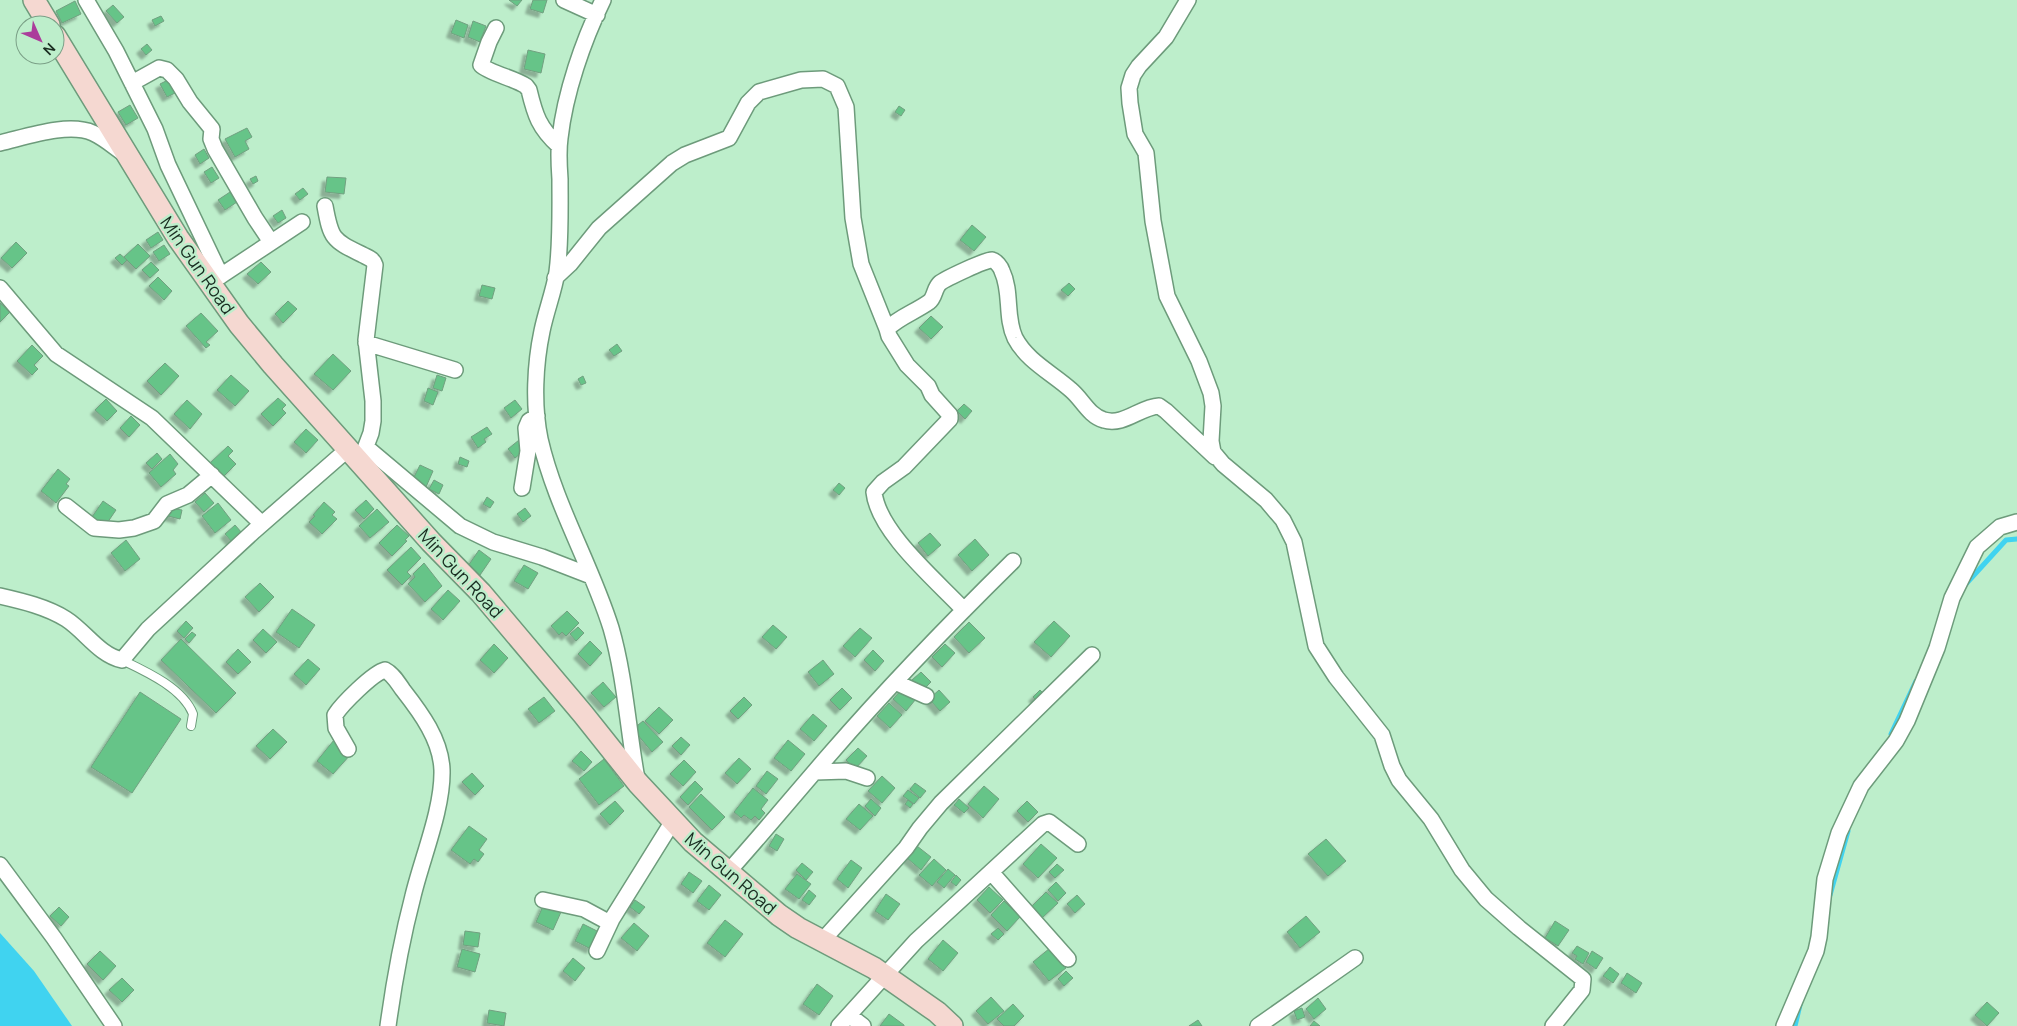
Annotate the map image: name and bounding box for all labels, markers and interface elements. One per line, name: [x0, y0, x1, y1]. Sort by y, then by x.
north arrow: [15, 15, 65, 65]
text: N: [39, 39, 60, 60]
street label: Min Gun Road: [155, 211, 241, 319]
street label: Min Gun Road: [413, 523, 509, 623]
street label: Min Gun Road: [680, 827, 782, 919]

